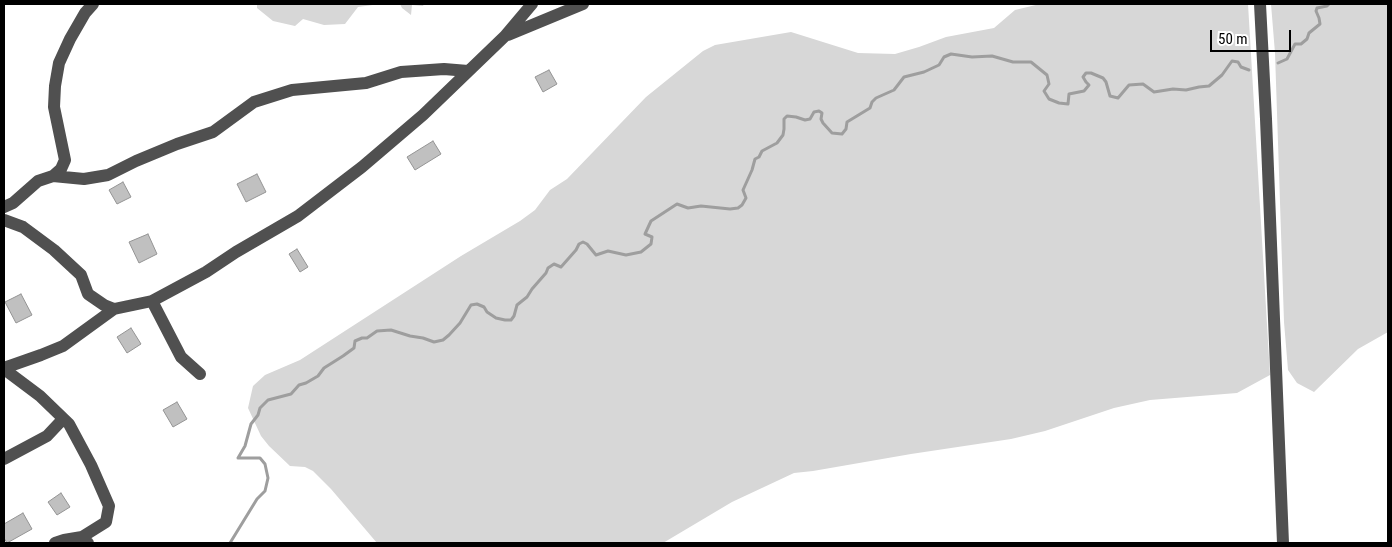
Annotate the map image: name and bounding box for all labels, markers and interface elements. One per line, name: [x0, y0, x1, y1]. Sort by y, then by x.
scale bar: [1212, 20, 1293, 52]
text: 50 m: [1218, 30, 1248, 48]

